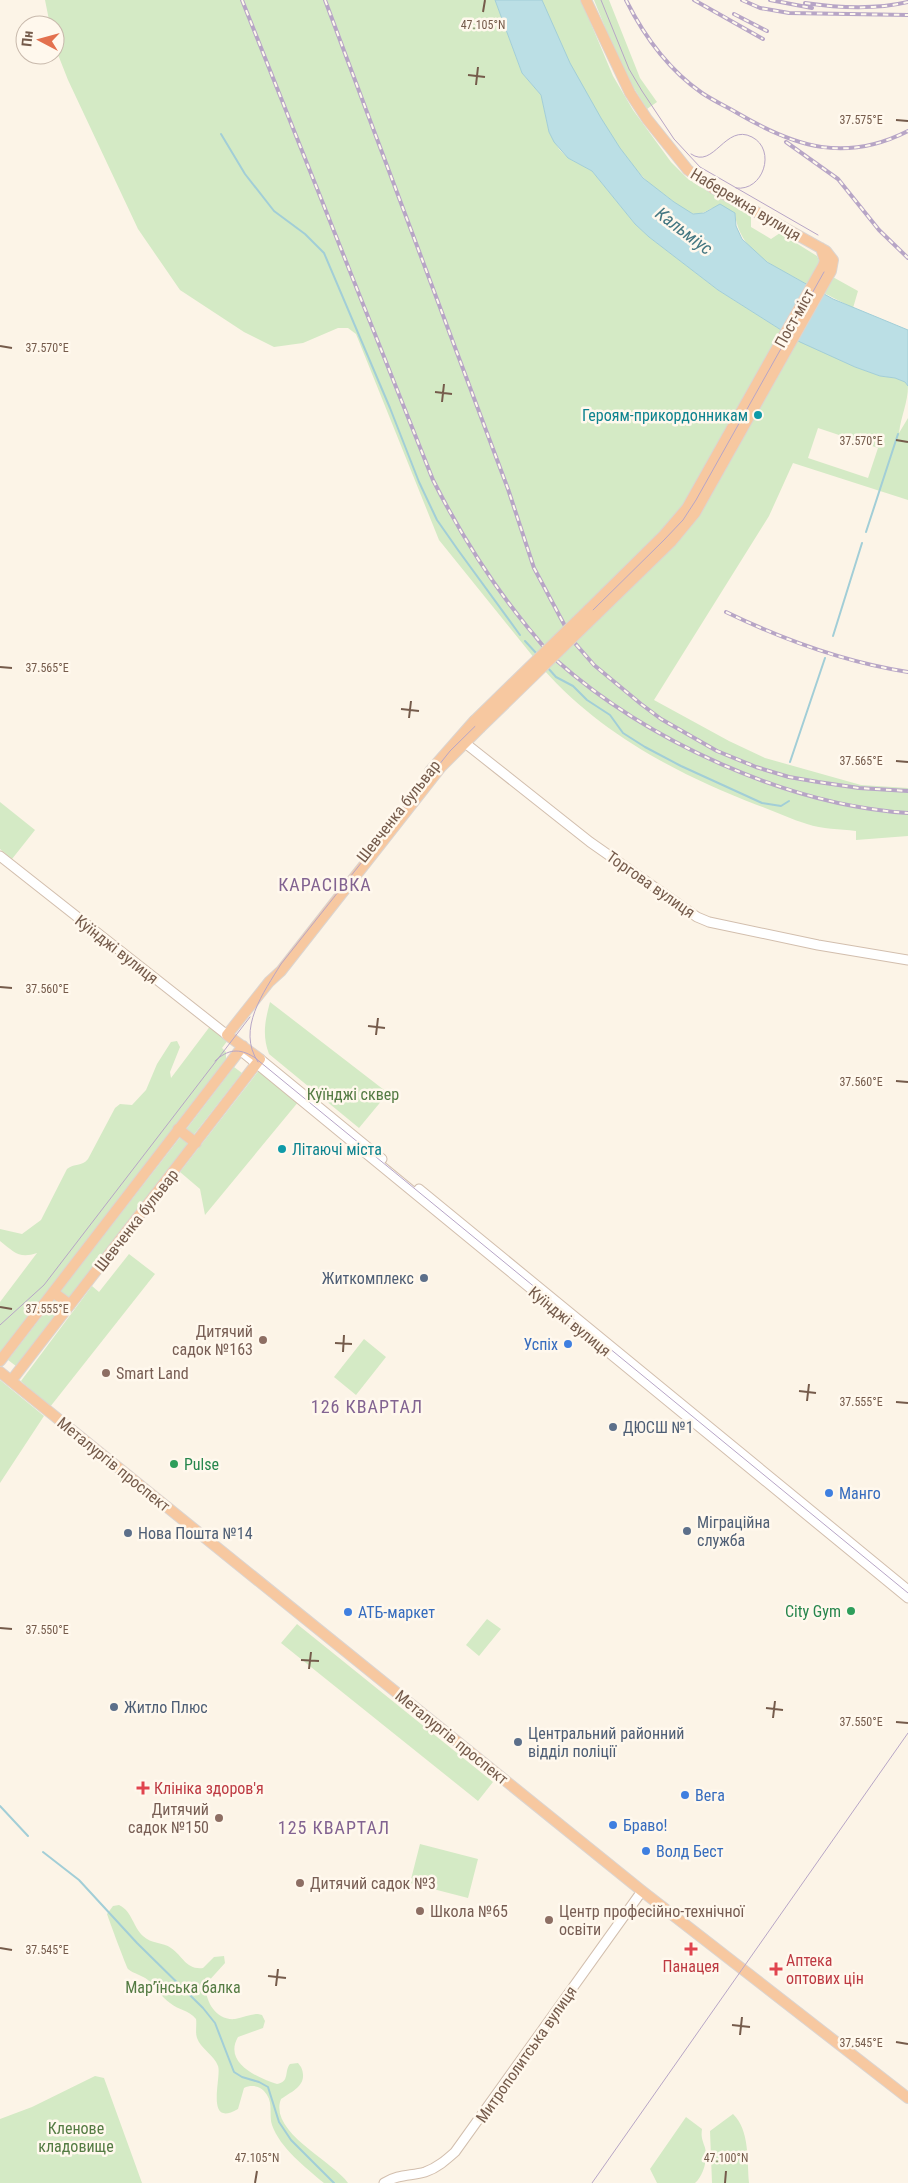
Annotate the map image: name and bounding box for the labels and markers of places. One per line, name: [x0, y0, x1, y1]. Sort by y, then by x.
place label: Героям-прикордонникам: [582, 406, 748, 425]
marker: Героям-прикордонникам: [752, 409, 764, 421]
place label: Літаючі міста: [292, 1140, 382, 1159]
marker: Літаючі міста: [276, 1143, 288, 1155]
place label: Житкомплекс: [322, 1269, 414, 1288]
marker: Житкомплекс: [418, 1272, 430, 1284]
place label: Дитячий садок №163: [172, 1322, 253, 1359]
marker: Дитячий садок №163: [257, 1334, 269, 1346]
place label: Успіх: [524, 1335, 558, 1354]
marker: Успіх: [562, 1338, 574, 1350]
place label: Smart Land: [116, 1364, 189, 1383]
marker: Smart Land: [100, 1367, 112, 1379]
place label: ДЮСШ №1: [623, 1418, 694, 1437]
marker: ДЮСШ №1: [607, 1421, 619, 1433]
place label: Pulse: [184, 1455, 219, 1474]
marker: Pulse: [168, 1458, 180, 1470]
place label: Манго: [839, 1484, 881, 1503]
marker: Манго: [823, 1487, 835, 1499]
place label: Міграційна служба: [697, 1513, 770, 1550]
place label: Нова Пошта №14: [138, 1524, 253, 1543]
marker: Міграційна служба: [681, 1525, 693, 1537]
marker: Нова Пошта №14: [122, 1527, 134, 1539]
place label: City Gym: [785, 1602, 841, 1621]
place label: АТБ-маркет: [358, 1603, 435, 1622]
marker: City Gym: [845, 1605, 857, 1617]
marker: АТБ-маркет: [342, 1606, 354, 1618]
place label: Житло Плюс: [124, 1698, 208, 1717]
marker: Житло Плюс: [108, 1701, 120, 1713]
place label: Центральний районний відділ поліції: [528, 1724, 684, 1761]
marker: Центральний районний відділ поліції: [512, 1736, 524, 1748]
place label: Клініка здоров'я: [154, 1779, 264, 1798]
marker: Клініка здоров'я: [136, 1781, 150, 1795]
place label: Вега: [695, 1786, 725, 1805]
marker: Вега: [679, 1789, 691, 1801]
place label: Дитячий садок №150: [128, 1800, 209, 1837]
marker: Дитячий садок №150: [213, 1812, 225, 1824]
place label: Браво!: [623, 1816, 667, 1835]
marker: Браво!: [607, 1819, 619, 1831]
place label: Волд Бест: [656, 1842, 724, 1861]
marker: Волд Бест: [640, 1845, 652, 1857]
place label: Дитячий садок №3: [310, 1874, 436, 1893]
marker: Дитячий садок №3: [294, 1877, 306, 1889]
place label: Школа №65: [430, 1902, 508, 1921]
place label: Центр професійно-технічної освіти: [559, 1902, 746, 1939]
marker: Школа №65: [414, 1905, 426, 1917]
marker: Центр професійно-технічної освіти: [543, 1914, 555, 1926]
marker: Панацея: [685, 1943, 697, 1955]
place label: Аптека оптових цін: [786, 1951, 864, 1988]
place label: Панацея: [662, 1957, 720, 1976]
marker: Аптека оптових цін: [770, 1963, 782, 1975]

